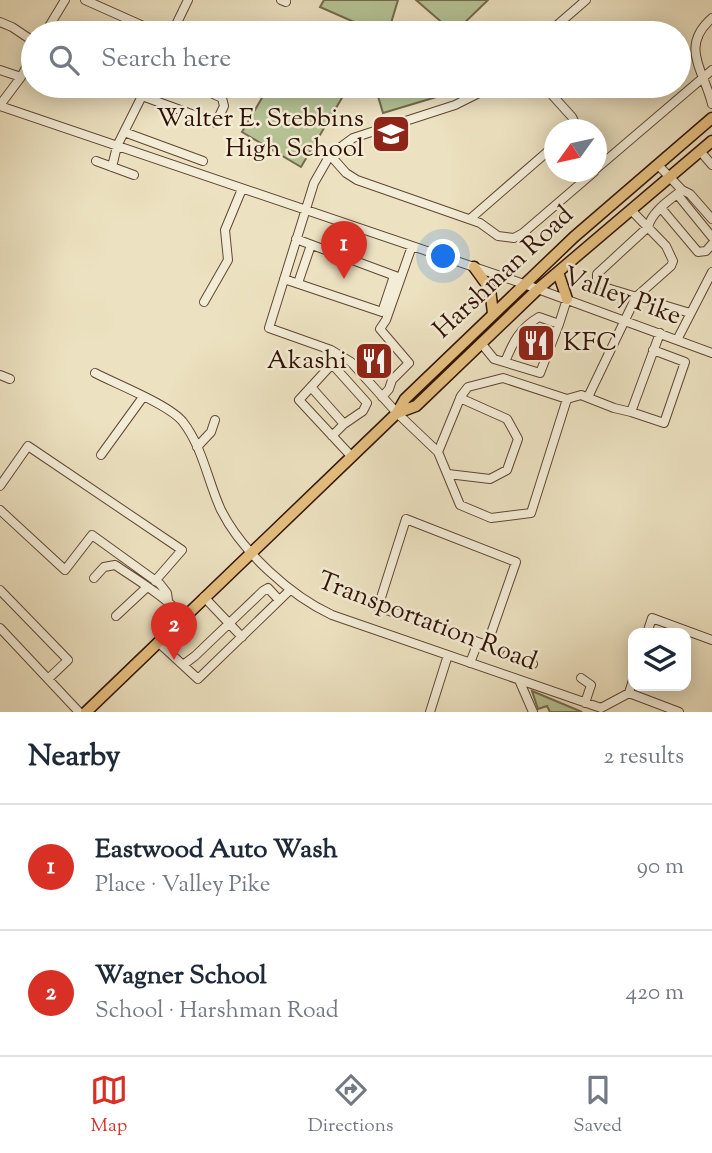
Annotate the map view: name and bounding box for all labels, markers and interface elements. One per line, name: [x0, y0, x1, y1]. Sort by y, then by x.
search box: [21, 21, 691, 98]
icon: search: [45, 41, 83, 79]
text: Search here: [101, 41, 231, 78]
place label: Walter E. Stebbins High School: [156, 101, 364, 168]
school or university icon: Walter E. Stebbins High School: [370, 113, 412, 155]
north arrow: [544, 119, 607, 182]
street label: Harshman Road: [425, 198, 583, 348]
pin: 1: [321, 221, 367, 279]
your location: [426, 239, 460, 273]
street label: Valley Pike: [558, 259, 686, 335]
restaurant icon: KFC: [515, 322, 557, 364]
place label: KFC: [563, 325, 617, 362]
restaurant icon: Akashi: [353, 340, 395, 382]
place label: Akashi: [267, 343, 347, 380]
street label: Transportation Road: [312, 563, 542, 681]
pin: 2: [151, 602, 197, 660]
map controls: [628, 628, 691, 691]
button: layers: [628, 628, 691, 691]
text: Nearby: [28, 736, 120, 779]
text: 2 results: [604, 741, 684, 774]
text: Eastwood Auto Wash: [95, 832, 338, 869]
text: 1: [47, 851, 55, 884]
text: 90 m: [637, 851, 684, 884]
text: Place · Valley Pike: [95, 869, 271, 902]
text: Wagner School: [95, 958, 267, 995]
text: 2: [46, 977, 56, 1010]
text: 420 m: [626, 977, 684, 1010]
text: School · Harshman Road: [95, 995, 339, 1028]
tab: Map: [90, 1071, 128, 1140]
tab: Directions: [308, 1071, 393, 1140]
tab: Saved: [573, 1071, 622, 1140]

